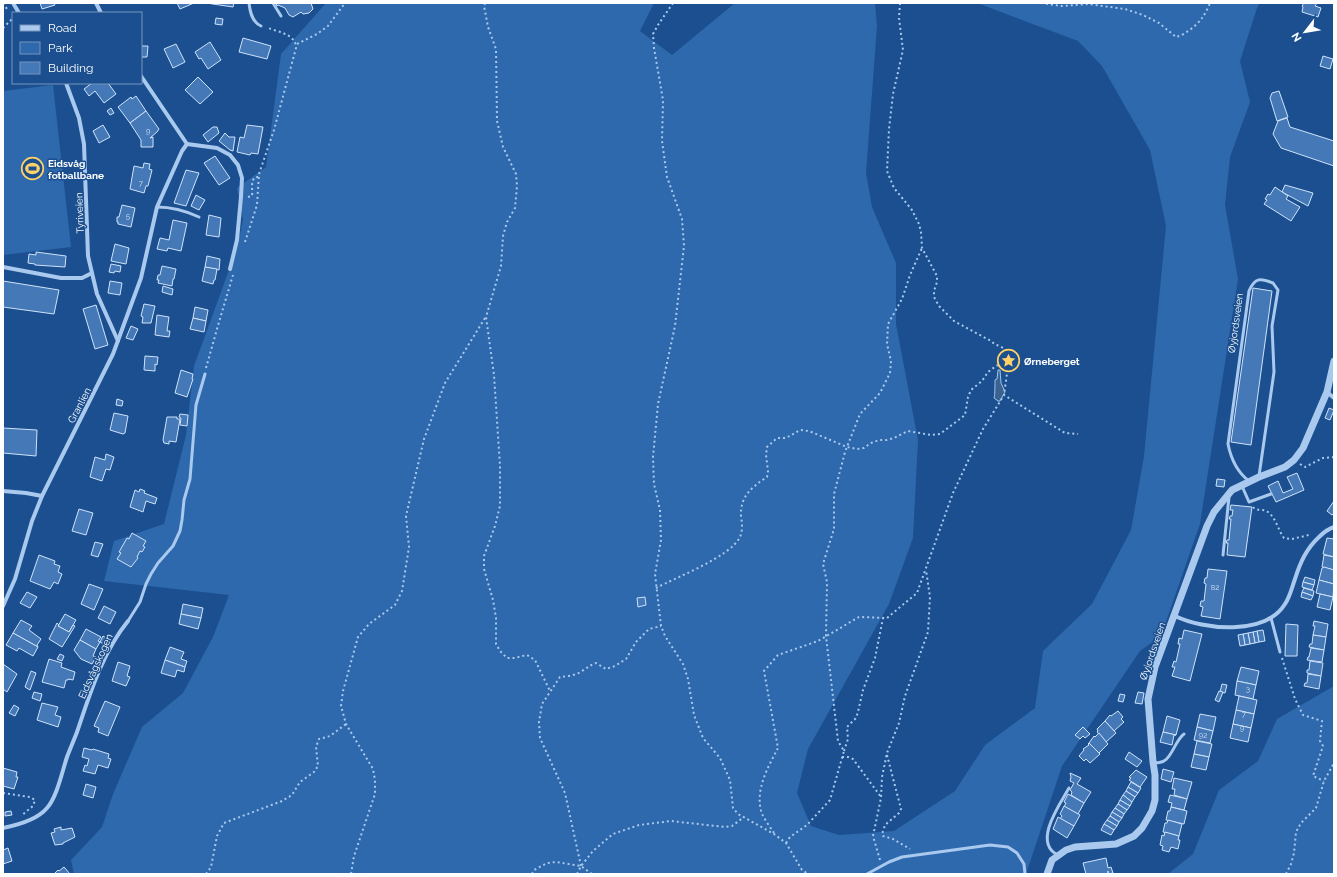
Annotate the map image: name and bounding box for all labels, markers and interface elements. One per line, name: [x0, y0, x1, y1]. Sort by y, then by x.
legend: [12, 12, 142, 84]
north arrow: [1285, 12, 1325, 52]
text: Road: [48, 21, 77, 35]
text: N: [1289, 30, 1305, 44]
text: Park: [48, 41, 73, 55]
text: Building: [48, 61, 94, 75]
house number: 9: [146, 126, 151, 136]
sports icon: Eidsvåg fotballbane: [20, 156, 46, 182]
place label: Eidsvåg fotballbane: [48, 158, 104, 181]
house number: 7: [139, 178, 144, 188]
street label: Tyriveien: [73, 192, 86, 234]
house number: 5: [126, 211, 131, 221]
street label: Øyjordsveien: [1226, 292, 1245, 354]
place icon: Ørneberget: [996, 348, 1022, 374]
place label: Ørneberget: [1024, 356, 1080, 367]
street label: Granlien: [66, 385, 93, 425]
house number: 82: [1211, 582, 1219, 592]
street label: Øyjordsveien: [1137, 621, 1168, 681]
street label: Eidsvågskogen: [76, 632, 115, 700]
house number: 3: [1246, 684, 1250, 694]
house number: 7: [1242, 709, 1247, 719]
house number: 9: [1240, 723, 1245, 733]
house number: 92: [1199, 730, 1207, 740]

